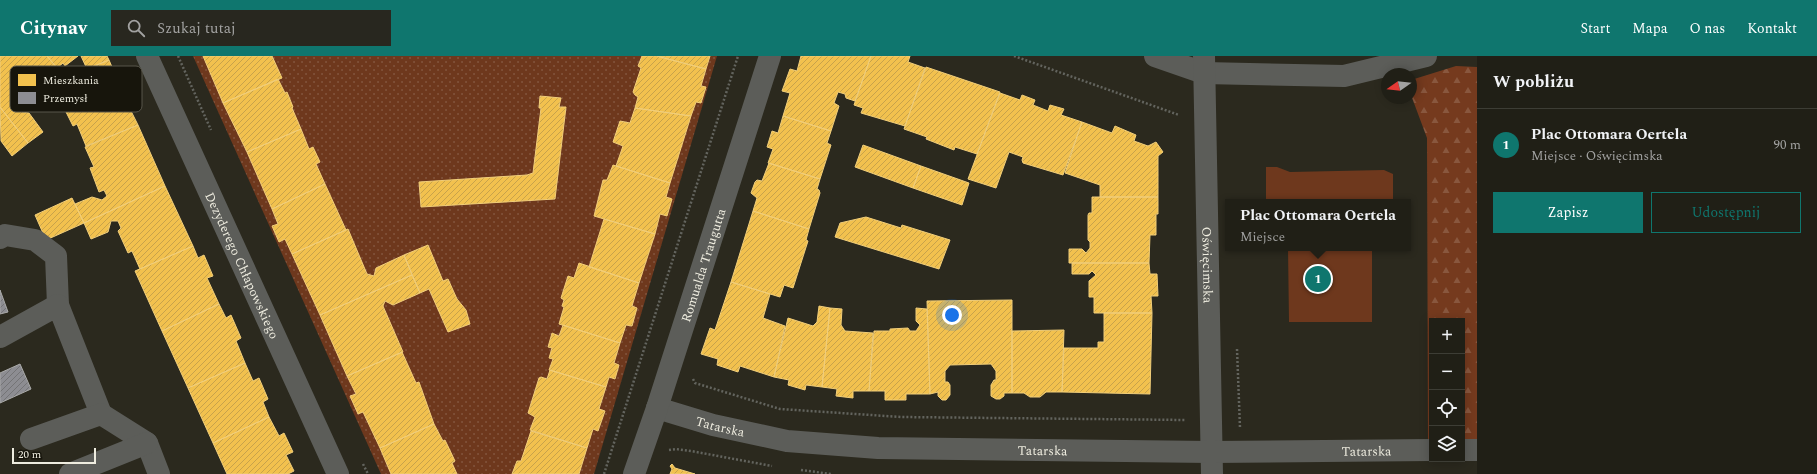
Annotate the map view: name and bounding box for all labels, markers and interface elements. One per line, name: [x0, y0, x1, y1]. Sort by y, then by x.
search box: [111, 10, 391, 46]
text: Citynav: [20, 14, 87, 43]
icon: search: [125, 17, 147, 39]
text: Szukaj tutaj: [157, 17, 236, 40]
text: Start: [1580, 18, 1610, 39]
text: Mapa: [1632, 18, 1668, 39]
text: O nas: [1690, 18, 1725, 39]
text: Kontakt: [1747, 18, 1797, 39]
legend: [10, 66, 142, 112]
north arrow: [1381, 68, 1417, 104]
text: W pobliżu: [1493, 69, 1574, 95]
text: Mieszkania: [43, 72, 99, 89]
text: Przemysł: [43, 90, 87, 107]
text: Plac Ottomara Oertela: [1531, 123, 1687, 146]
text: 1: [1502, 135, 1510, 155]
text: 90 m: [1774, 135, 1801, 155]
text: Miejsce · Oświęcimska: [1531, 146, 1663, 166]
street label: Dezyderego Chłapowskiego: [199, 189, 284, 342]
button: Zapisz: [1493, 192, 1643, 233]
button: Udostępnij: [1651, 192, 1801, 233]
popup: [1225, 199, 1411, 251]
text: Plac Ottomara Oertela: [1240, 204, 1396, 227]
street label: Romualda Traugutta: [676, 205, 732, 325]
street label: Oświęcimska: [1196, 226, 1218, 304]
text: Miejsce: [1240, 227, 1285, 247]
pin: 1: [1305, 264, 1331, 294]
your location: [942, 305, 962, 325]
map controls: [1429, 318, 1465, 462]
button: +: [1429, 318, 1465, 354]
button: −: [1429, 354, 1465, 390]
button: locate: [1429, 390, 1465, 426]
street label: Tatarska: [693, 411, 747, 443]
button: layers: [1429, 426, 1465, 462]
street label: Tatarska: [1017, 441, 1068, 461]
street label: Tatarska: [1341, 441, 1392, 462]
scale bar: [12, 446, 96, 465]
text: 20 m: [18, 446, 41, 463]

